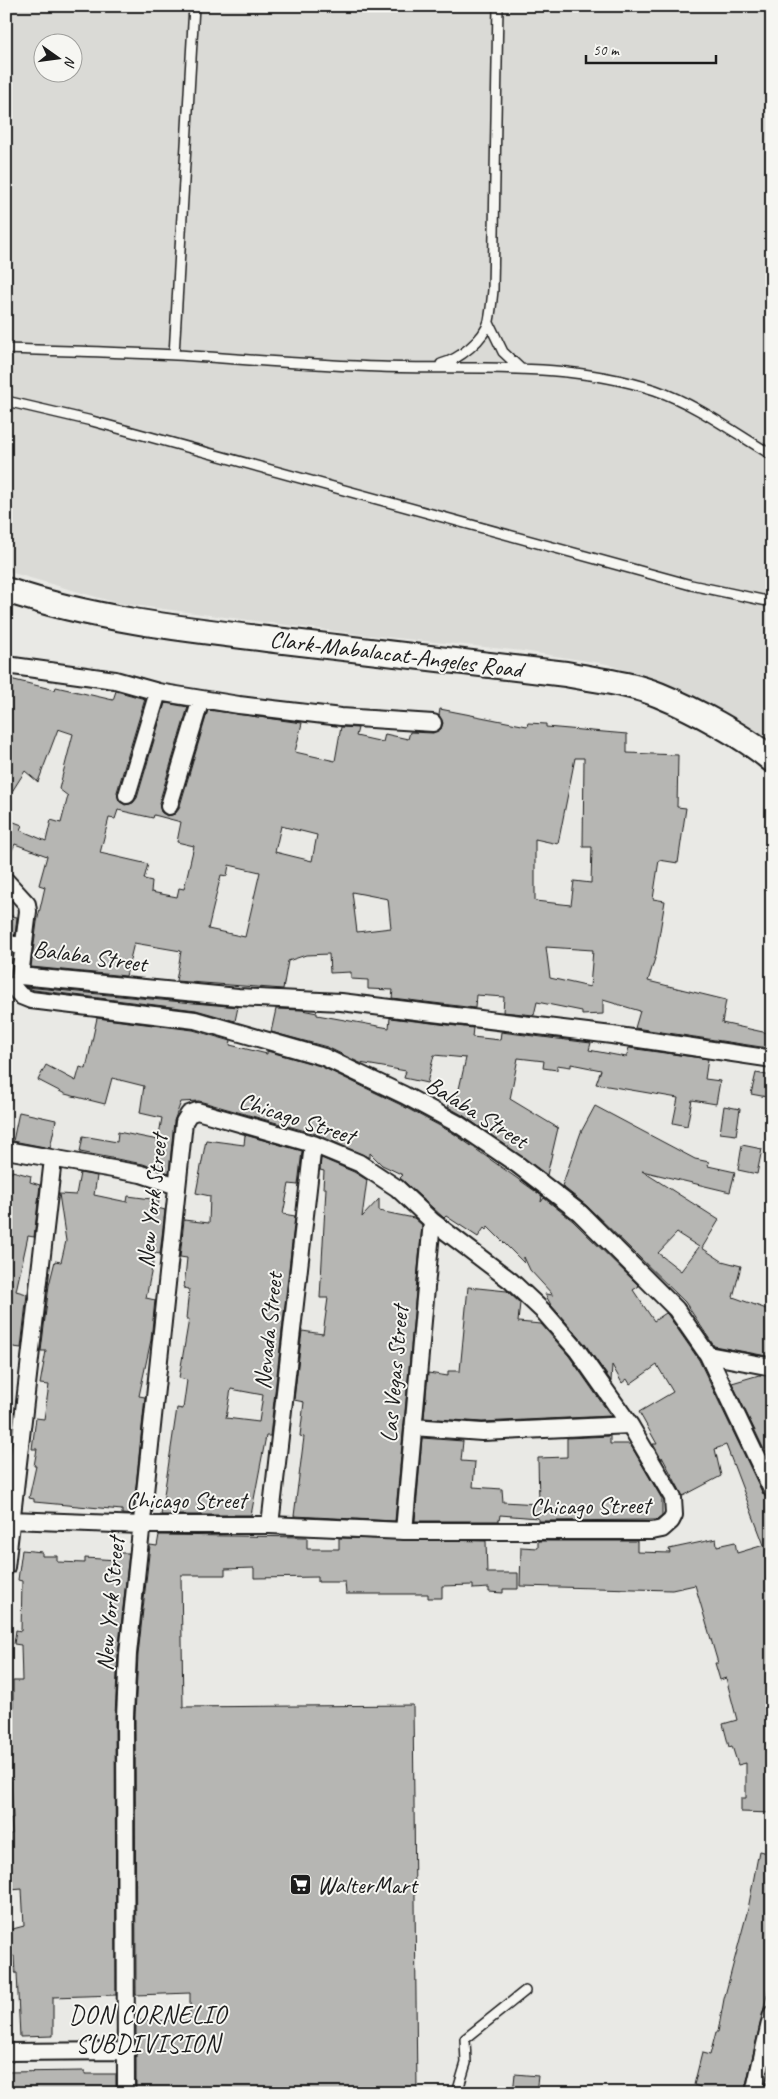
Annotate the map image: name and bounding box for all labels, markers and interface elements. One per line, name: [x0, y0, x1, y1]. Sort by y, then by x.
north arrow: [32, 32, 82, 82]
scale bar: [586, 32, 716, 64]
text: 50 m: [593, 41, 620, 60]
text: N: [60, 55, 79, 70]
street label: Clark-Mabalacat-Angeles Road: [268, 624, 527, 685]
street label: Balaba Street: [31, 933, 151, 979]
street label: Balaba Street: [420, 1069, 535, 1156]
street label: Chicago Street: [235, 1085, 362, 1152]
street label: New York Street: [130, 1130, 174, 1269]
street label: Nevada Street: [247, 1269, 289, 1391]
street label: Las Vegas Street: [373, 1301, 415, 1444]
street label: Chicago Street: [126, 1485, 249, 1515]
street label: Chicago Street: [530, 1490, 653, 1522]
street label: New York Street: [89, 1533, 131, 1672]
place label: WalterMart: [317, 1870, 419, 1900]
supermarket icon: WalterMart: [289, 1873, 313, 1897]
district label: DON CORNELIO SUBDIVISION: [69, 1999, 228, 2060]

